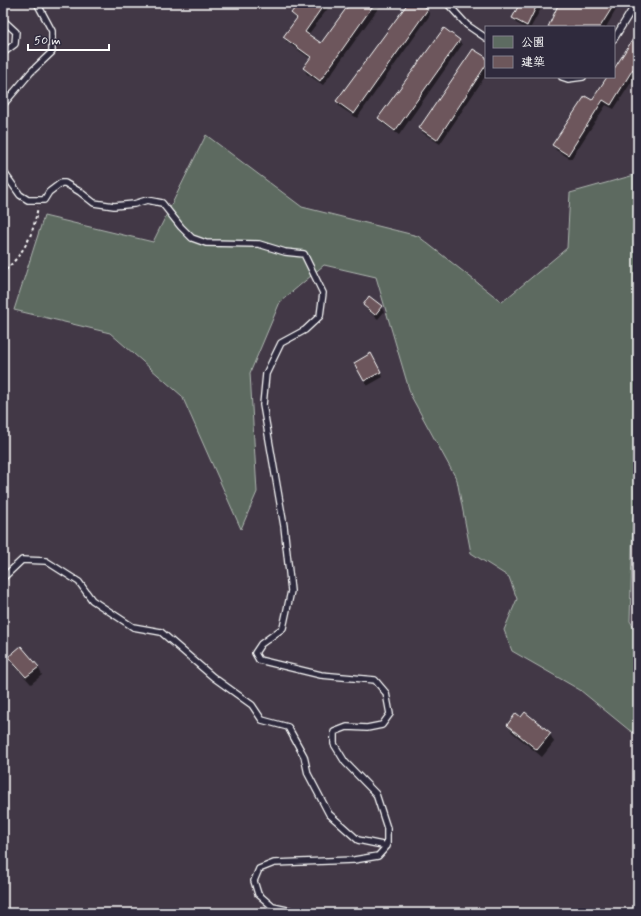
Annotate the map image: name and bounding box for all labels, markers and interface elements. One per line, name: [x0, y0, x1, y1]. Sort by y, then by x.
scale bar: [28, 26, 109, 52]
legend: [485, 26, 615, 78]
text: 50 m: [34, 33, 61, 49]
text: 公園: [521, 35, 545, 51]
text: 建築: [521, 55, 545, 71]

